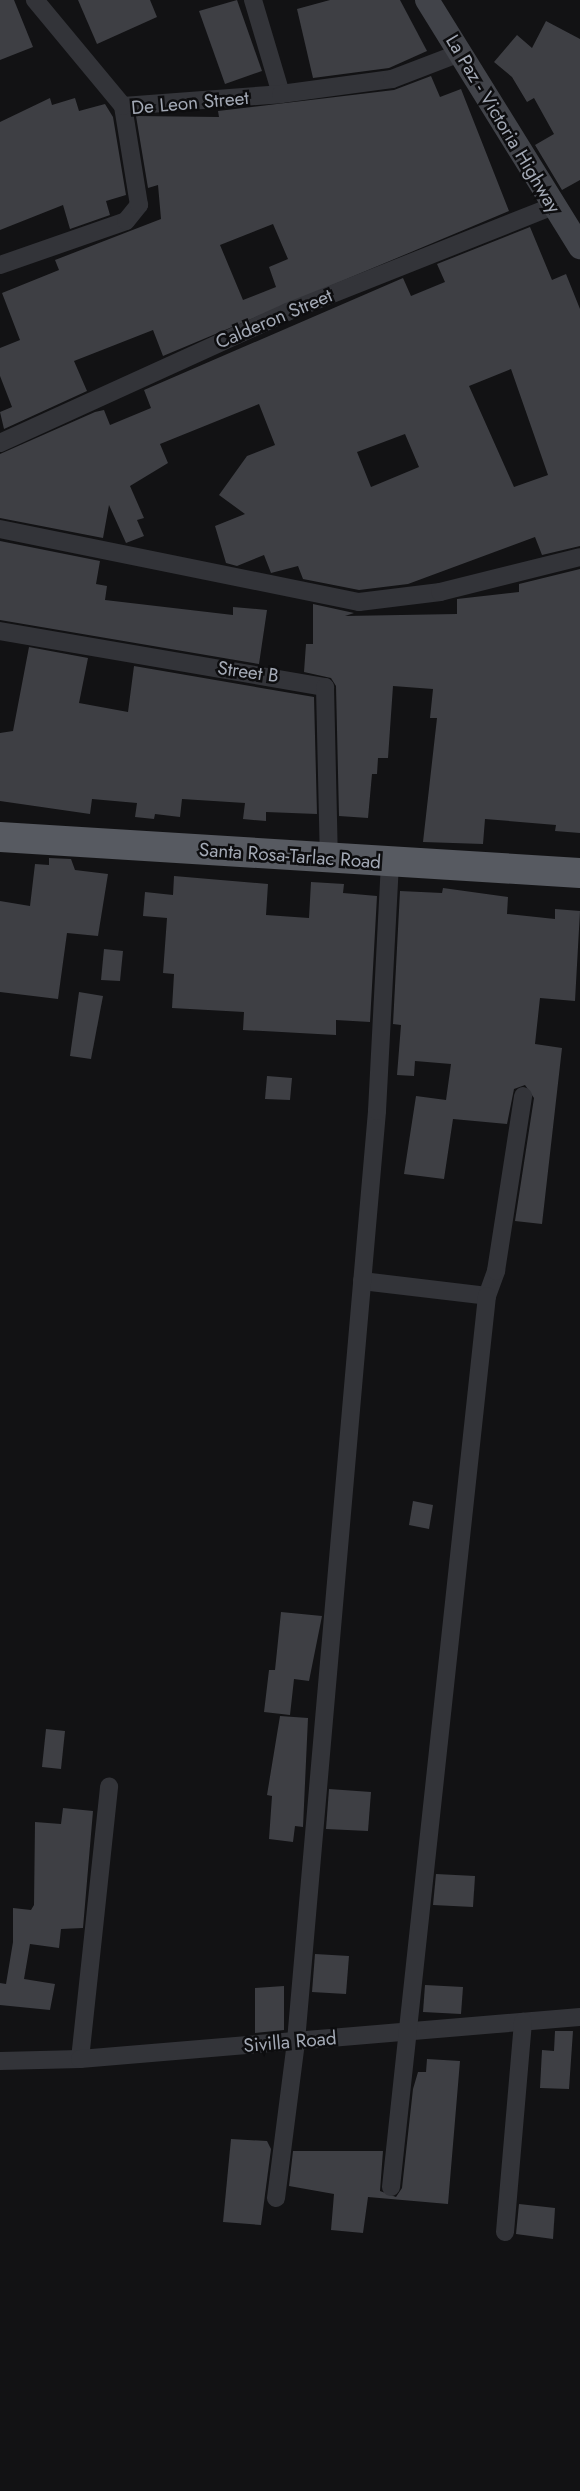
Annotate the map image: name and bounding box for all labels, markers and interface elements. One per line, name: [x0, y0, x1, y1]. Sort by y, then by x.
street label: La Paz - Victoria Highway: [441, 31, 565, 217]
street label: De Leon Street: [130, 86, 250, 120]
street label: Calderon Street: [212, 284, 336, 354]
street label: Street B: [216, 656, 280, 688]
street label: Santa Rosa-Tarlac Road: [198, 838, 382, 874]
street label: Sivilla Road: [243, 2027, 337, 2057]

